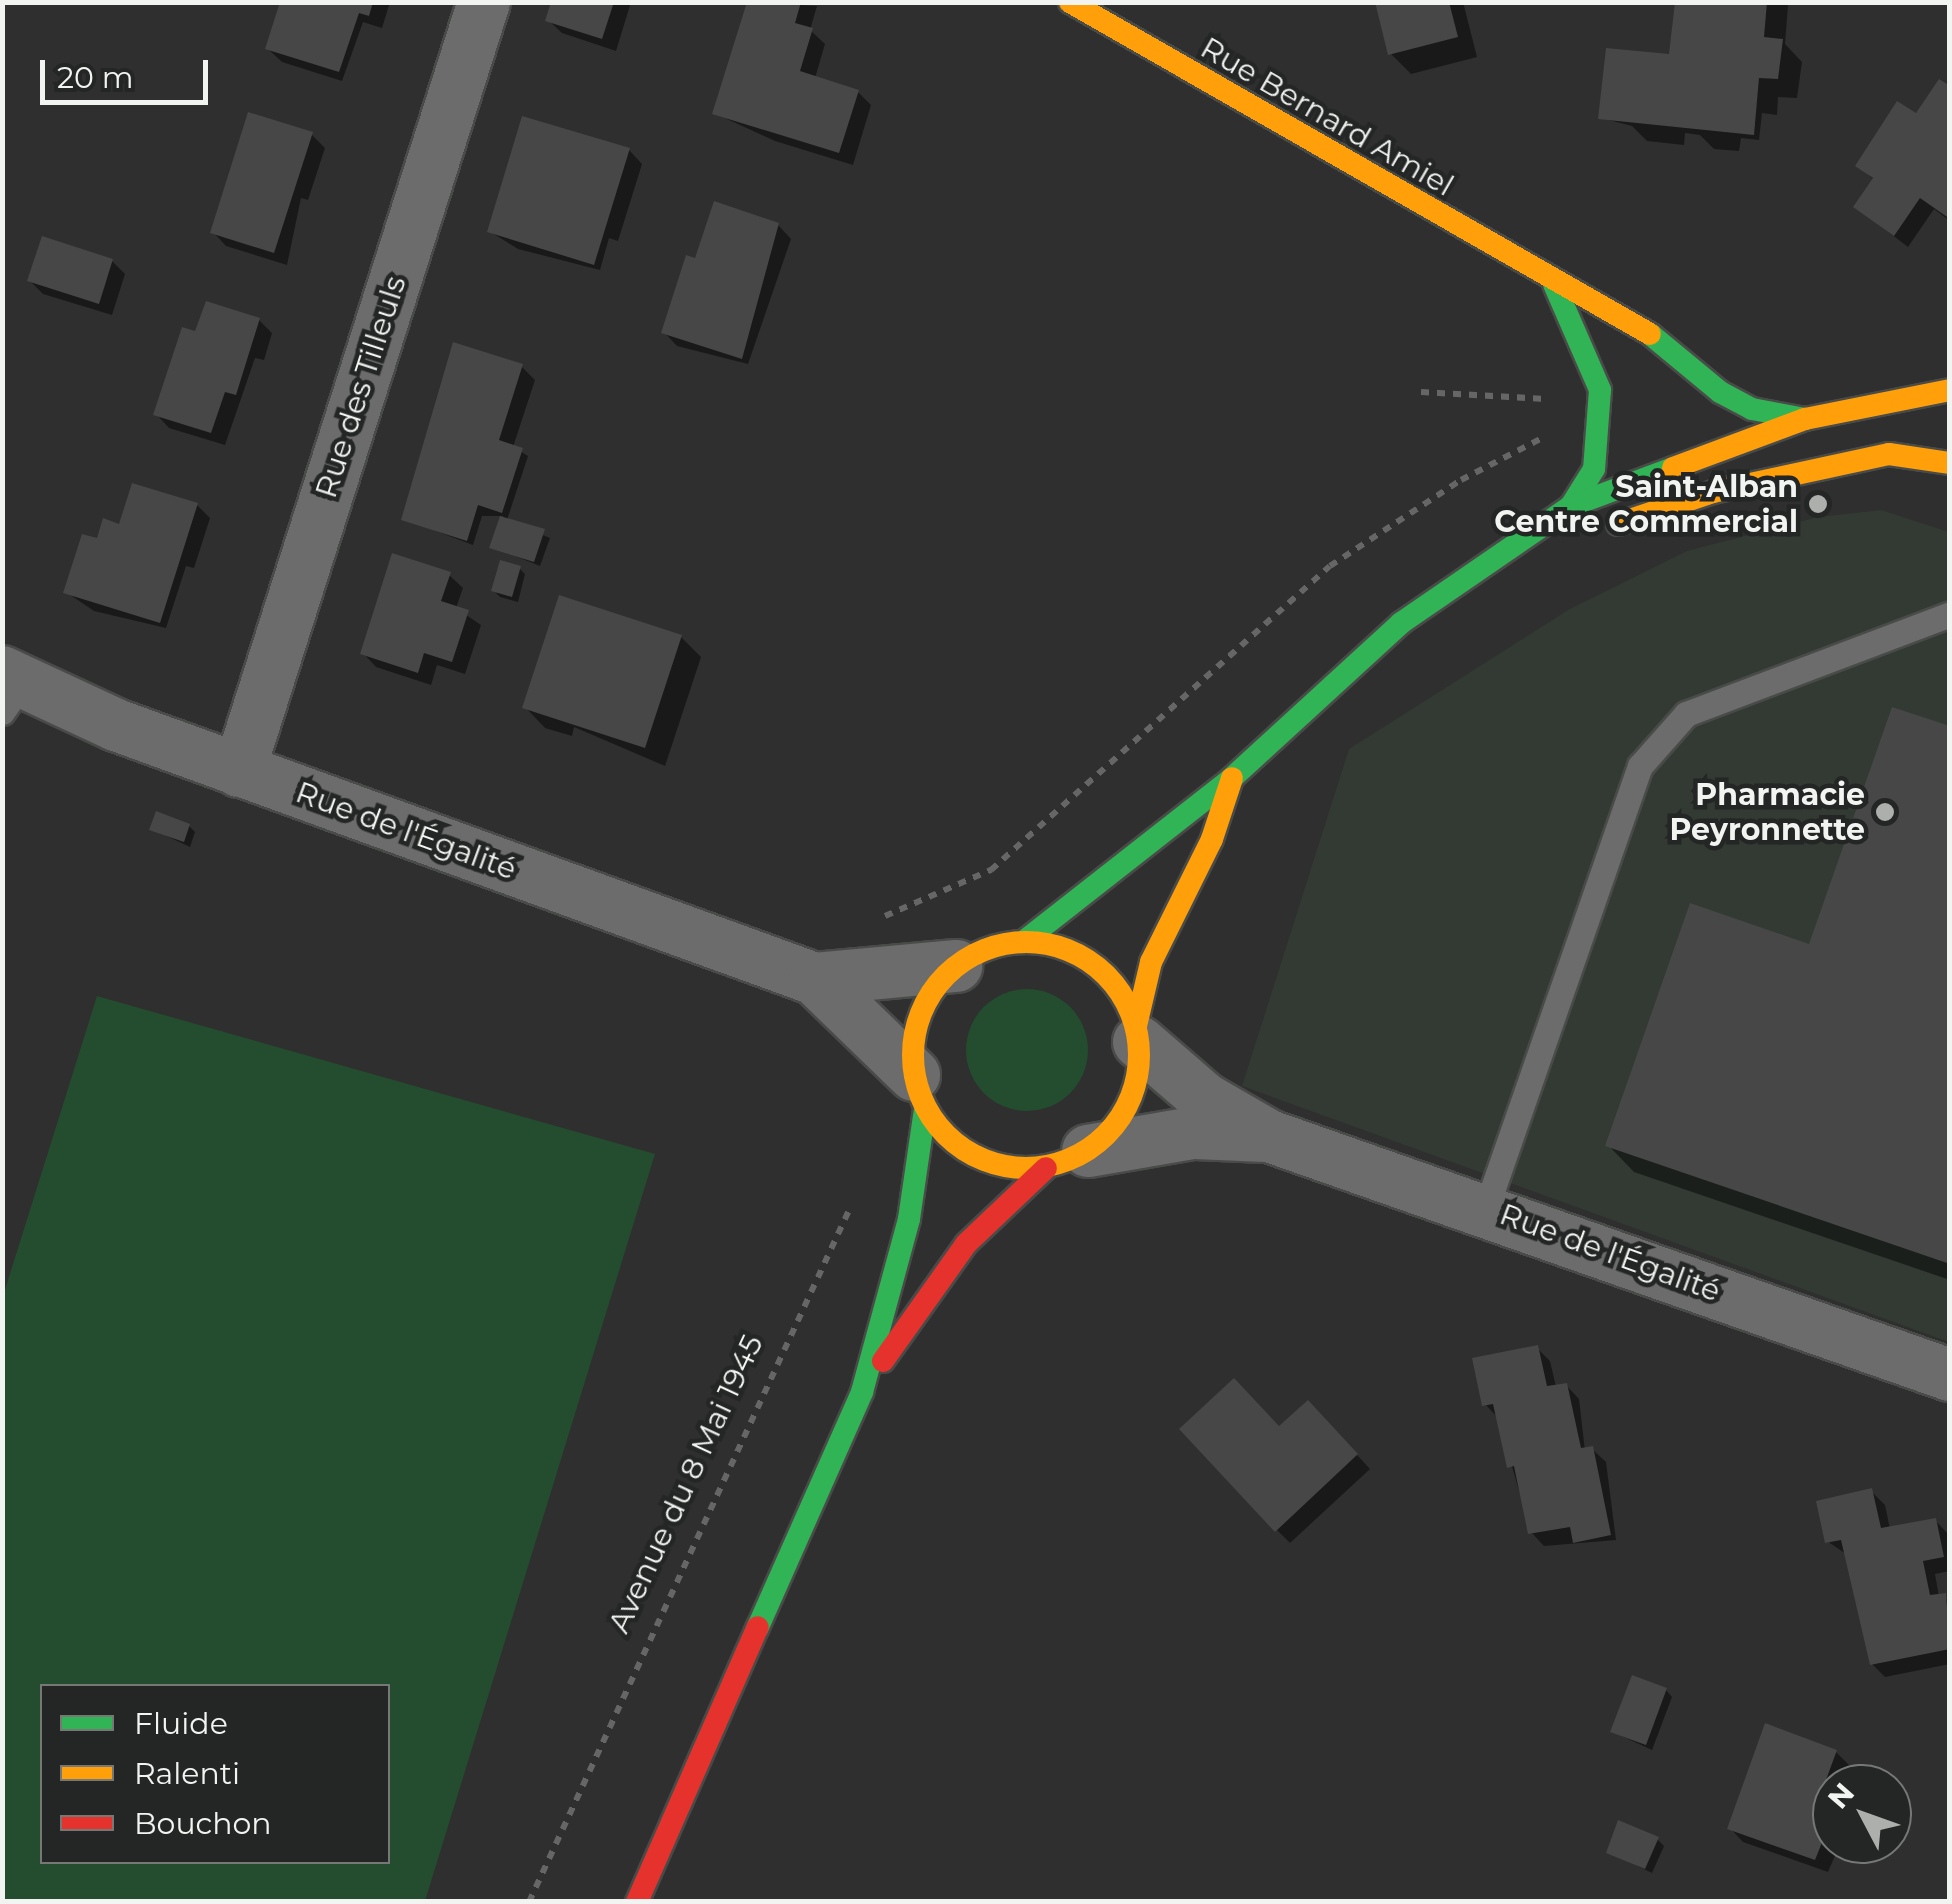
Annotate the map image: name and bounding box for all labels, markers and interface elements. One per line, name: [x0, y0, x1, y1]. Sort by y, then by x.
street label: Rue Bernard Amiel: [1194, 30, 1460, 204]
scale bar: [45, 40, 212, 102]
text: 20 m: [57, 59, 134, 96]
street label: Rue des Tilleuls: [308, 271, 414, 503]
place label: Saint-Alban Centre Commercial: [1494, 469, 1798, 540]
marker: Saint-Alban Centre Commercial: [1807, 493, 1829, 515]
street label: Rue de l'Égalité: [291, 774, 521, 888]
place label: Pharmacie Peyronnette: [1670, 777, 1865, 848]
marker: Pharmacie Peyronnette: [1874, 801, 1896, 823]
street label: Rue de l'Égalité: [1495, 1196, 1725, 1310]
street label: Avenue du 8 Mai 1945: [601, 1329, 771, 1639]
legend: [40, 1684, 390, 1864]
text: Fluide: [134, 1705, 228, 1742]
text: Ralenti: [134, 1755, 240, 1792]
north arrow: [1812, 1764, 1912, 1864]
text: N: [1821, 1776, 1861, 1815]
text: Bouchon: [134, 1805, 272, 1842]

